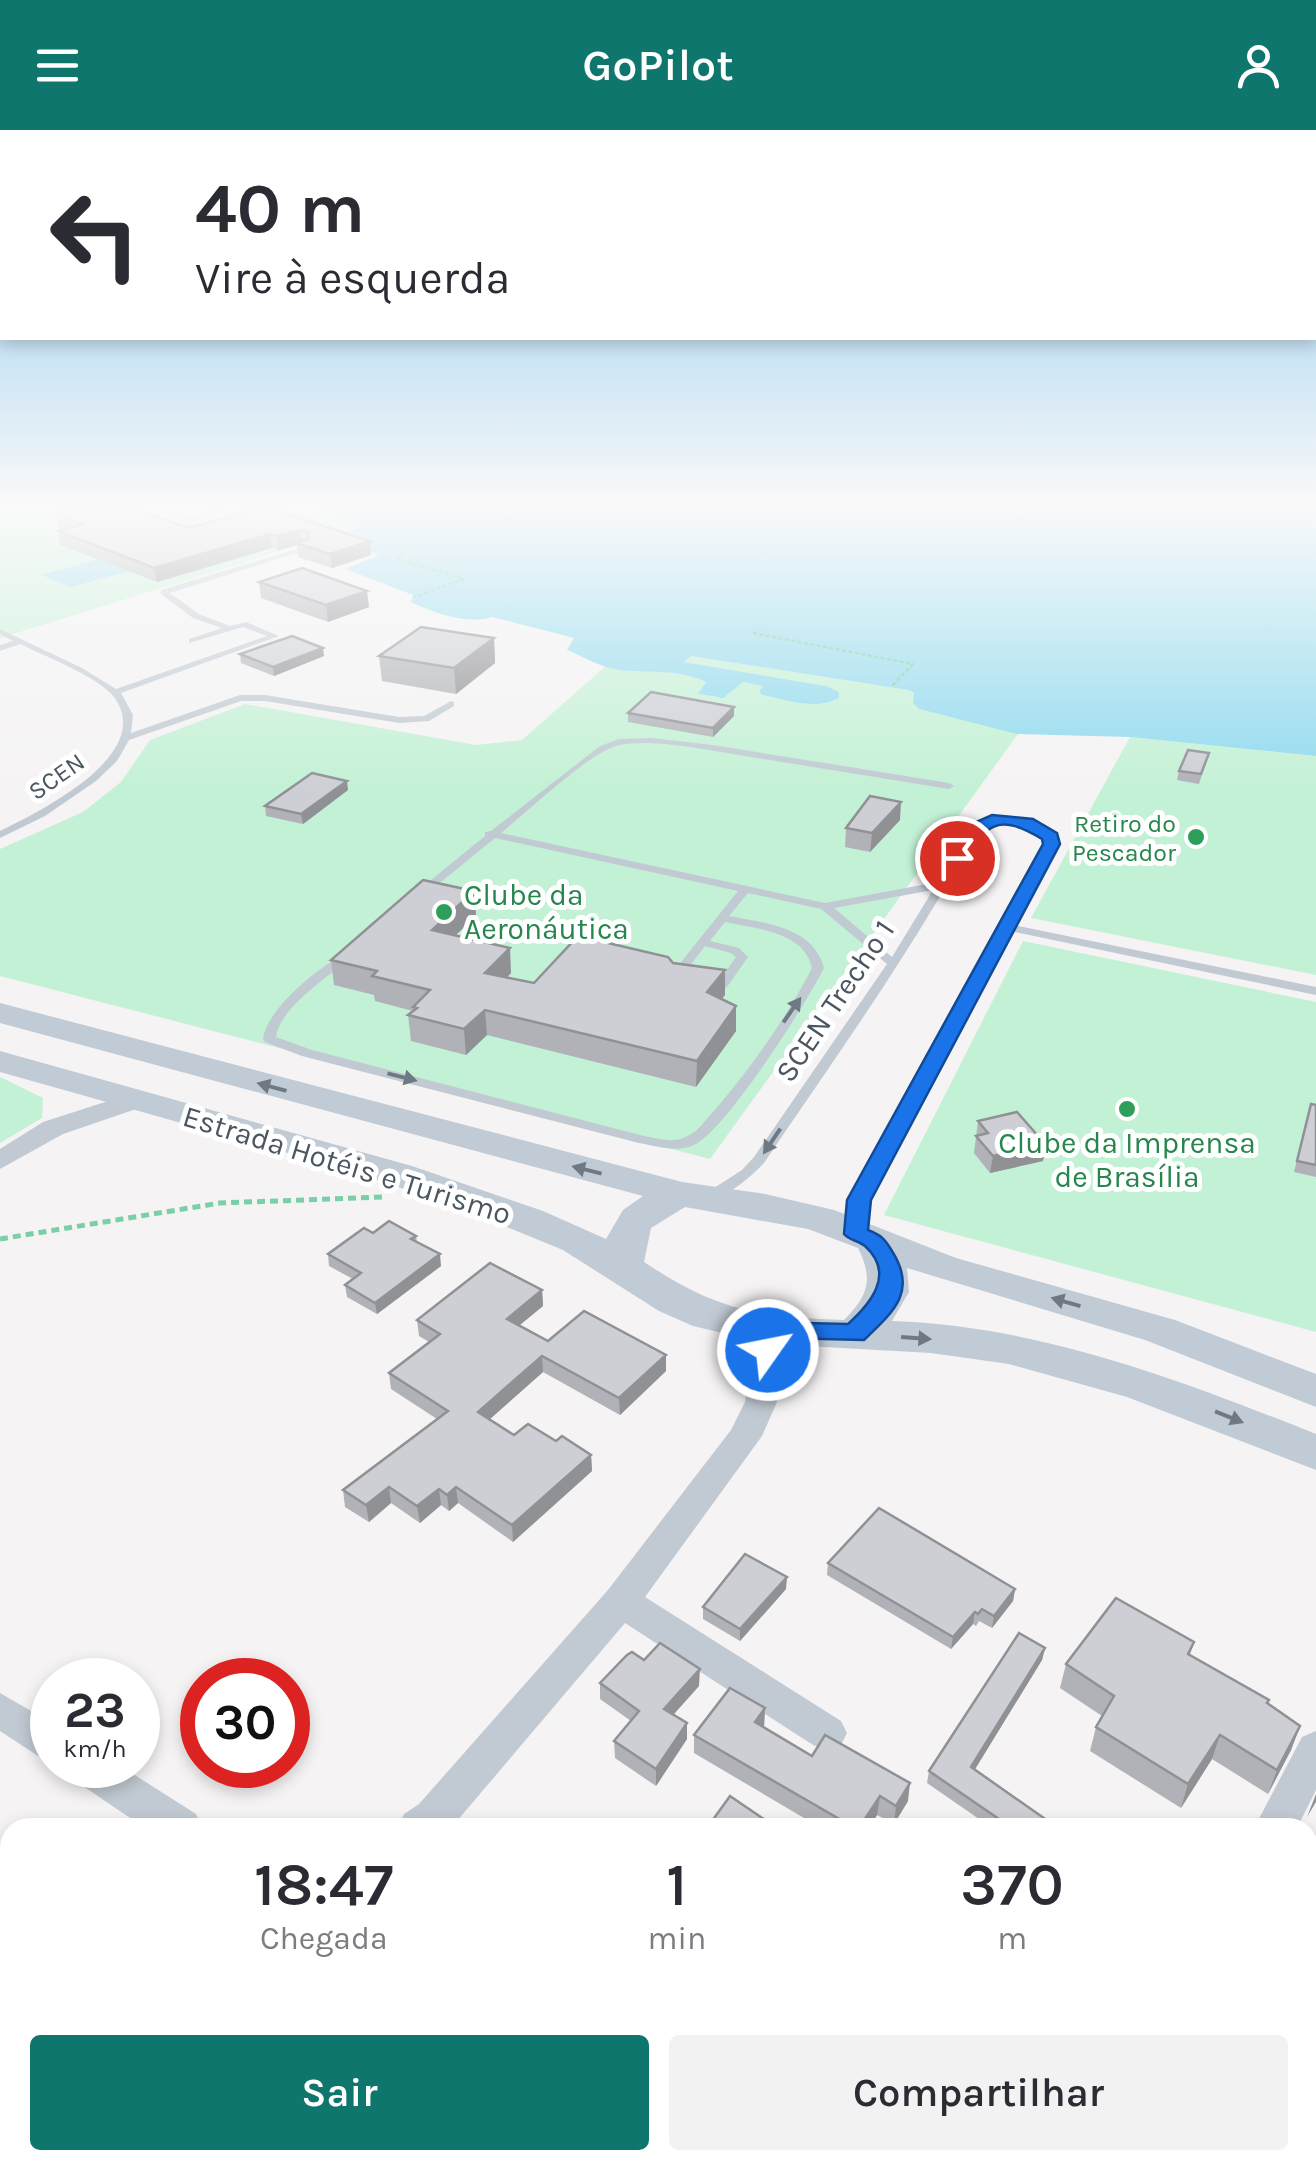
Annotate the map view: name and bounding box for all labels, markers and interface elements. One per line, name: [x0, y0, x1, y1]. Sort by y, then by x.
icon: menu: [30, 38, 85, 93]
icon: person: [1231, 38, 1286, 93]
text: GoPilot: [582, 39, 734, 91]
text: 40 m: [195, 168, 365, 250]
icon: left: [30, 170, 160, 300]
text: Vire à esquerda: [195, 252, 510, 304]
street label: SCEN: [23, 747, 90, 806]
place label: Retiro do Pescador: [1072, 809, 1177, 867]
pin: [915, 816, 1000, 901]
marker: Retiro do Pescador: [1185, 826, 1207, 848]
icon: arrive: [930, 831, 985, 886]
place label: Clube da Aeronáutica: [464, 877, 629, 947]
marker: Clube da Aeronáutica: [433, 901, 455, 923]
street label: SCEN Trecho 1: [768, 913, 902, 1089]
one-way arrow: [782, 997, 802, 1023]
one-way arrow: [387, 1070, 418, 1086]
one-way arrow: [256, 1079, 287, 1094]
street label: Estrada Hotéis e Turismo: [179, 1098, 515, 1232]
marker: Clube da Imprensa de Brasília: [1116, 1098, 1138, 1120]
place label: Clube da Imprensa de Brasília: [998, 1125, 1256, 1195]
one-way arrow: [763, 1127, 781, 1155]
one-way arrow: [571, 1161, 602, 1177]
one-way arrow: [1050, 1294, 1081, 1310]
position arrow: [716, 1298, 820, 1402]
one-way arrow: [900, 1330, 932, 1346]
one-way arrow: [1214, 1410, 1244, 1426]
speed limit sign: 30: [180, 1658, 310, 1788]
text: 23: [64, 1681, 126, 1740]
text: km/h: [63, 1734, 127, 1763]
text: 18:47: [254, 1850, 393, 1920]
text: 1: [666, 1850, 687, 1920]
text: 370: [960, 1850, 1064, 1920]
text: Chegada: [260, 1920, 388, 1957]
text: min: [647, 1920, 706, 1957]
text: m: [997, 1920, 1027, 1957]
button: Sair: [30, 2035, 649, 2150]
button: Compartilhar: [669, 2035, 1288, 2150]

